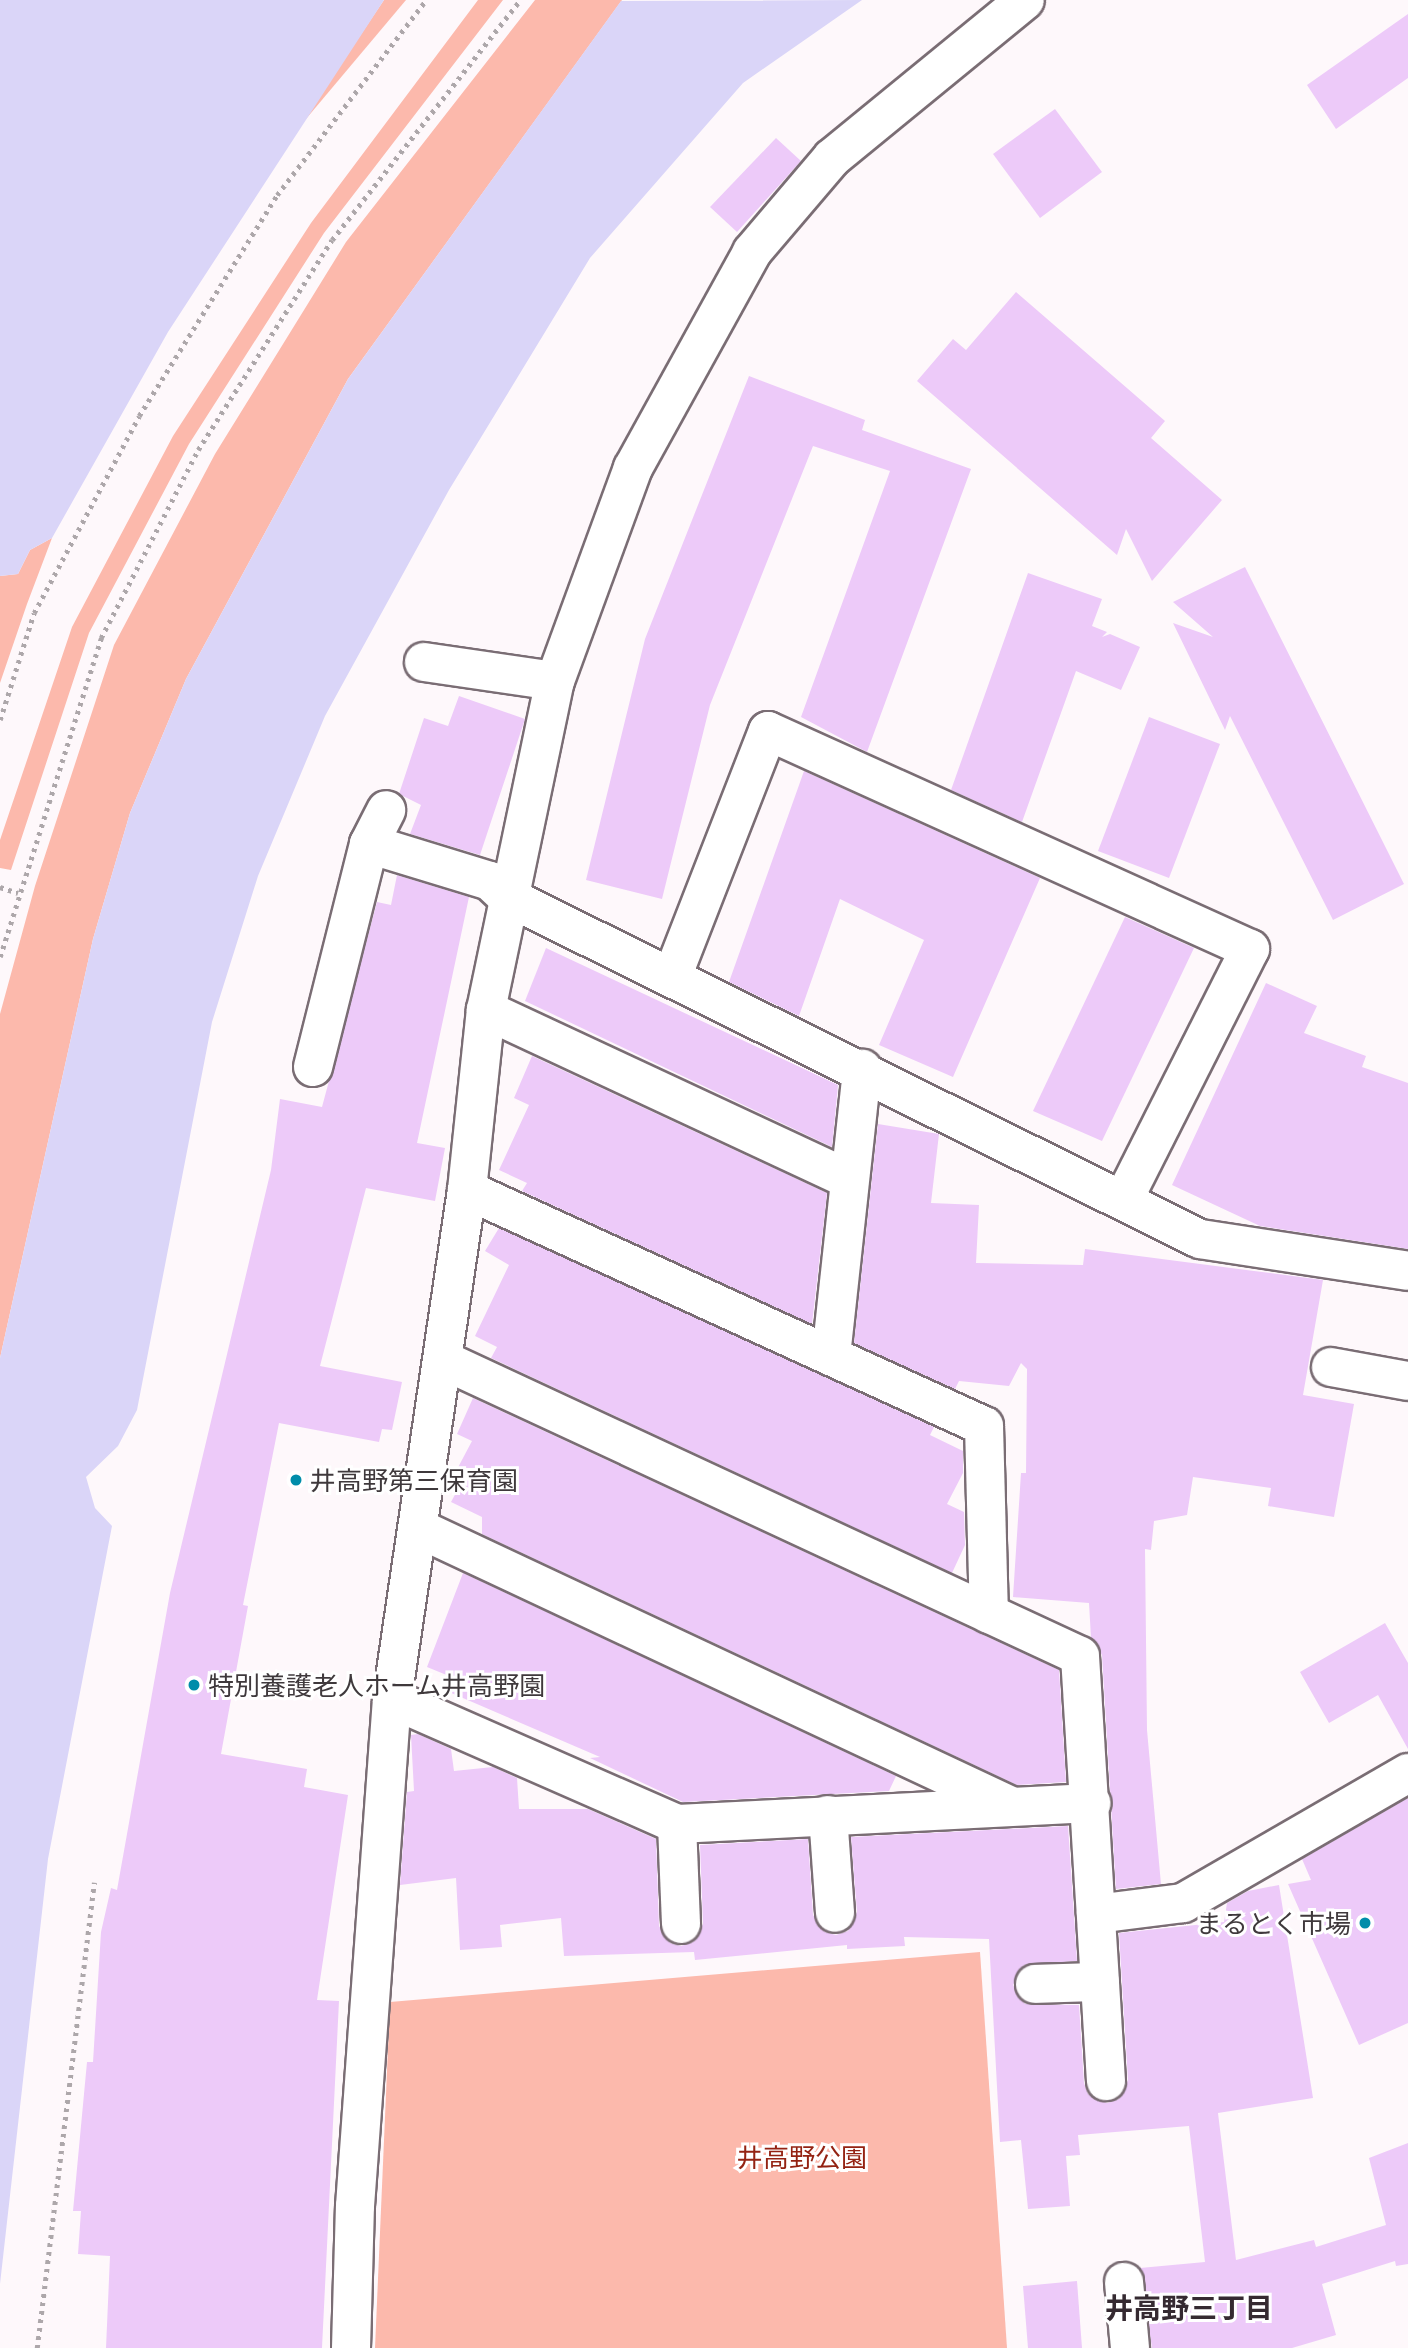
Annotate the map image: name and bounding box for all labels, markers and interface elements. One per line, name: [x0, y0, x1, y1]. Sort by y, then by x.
place label: 井高野第三保育園: [310, 1464, 518, 1496]
marker: 井高野第三保育園: [288, 1472, 304, 1488]
place label: 特別養護老人ホーム井高野園: [208, 1669, 546, 1701]
marker: 特別養護老人ホーム井高野園: [186, 1677, 202, 1693]
place label: まるとく市場: [1195, 1907, 1351, 1939]
marker: まるとく市場: [1357, 1915, 1373, 1931]
park label: 井高野公園: [737, 2141, 867, 2173]
district label: 井高野三丁目: [1105, 2290, 1273, 2324]

